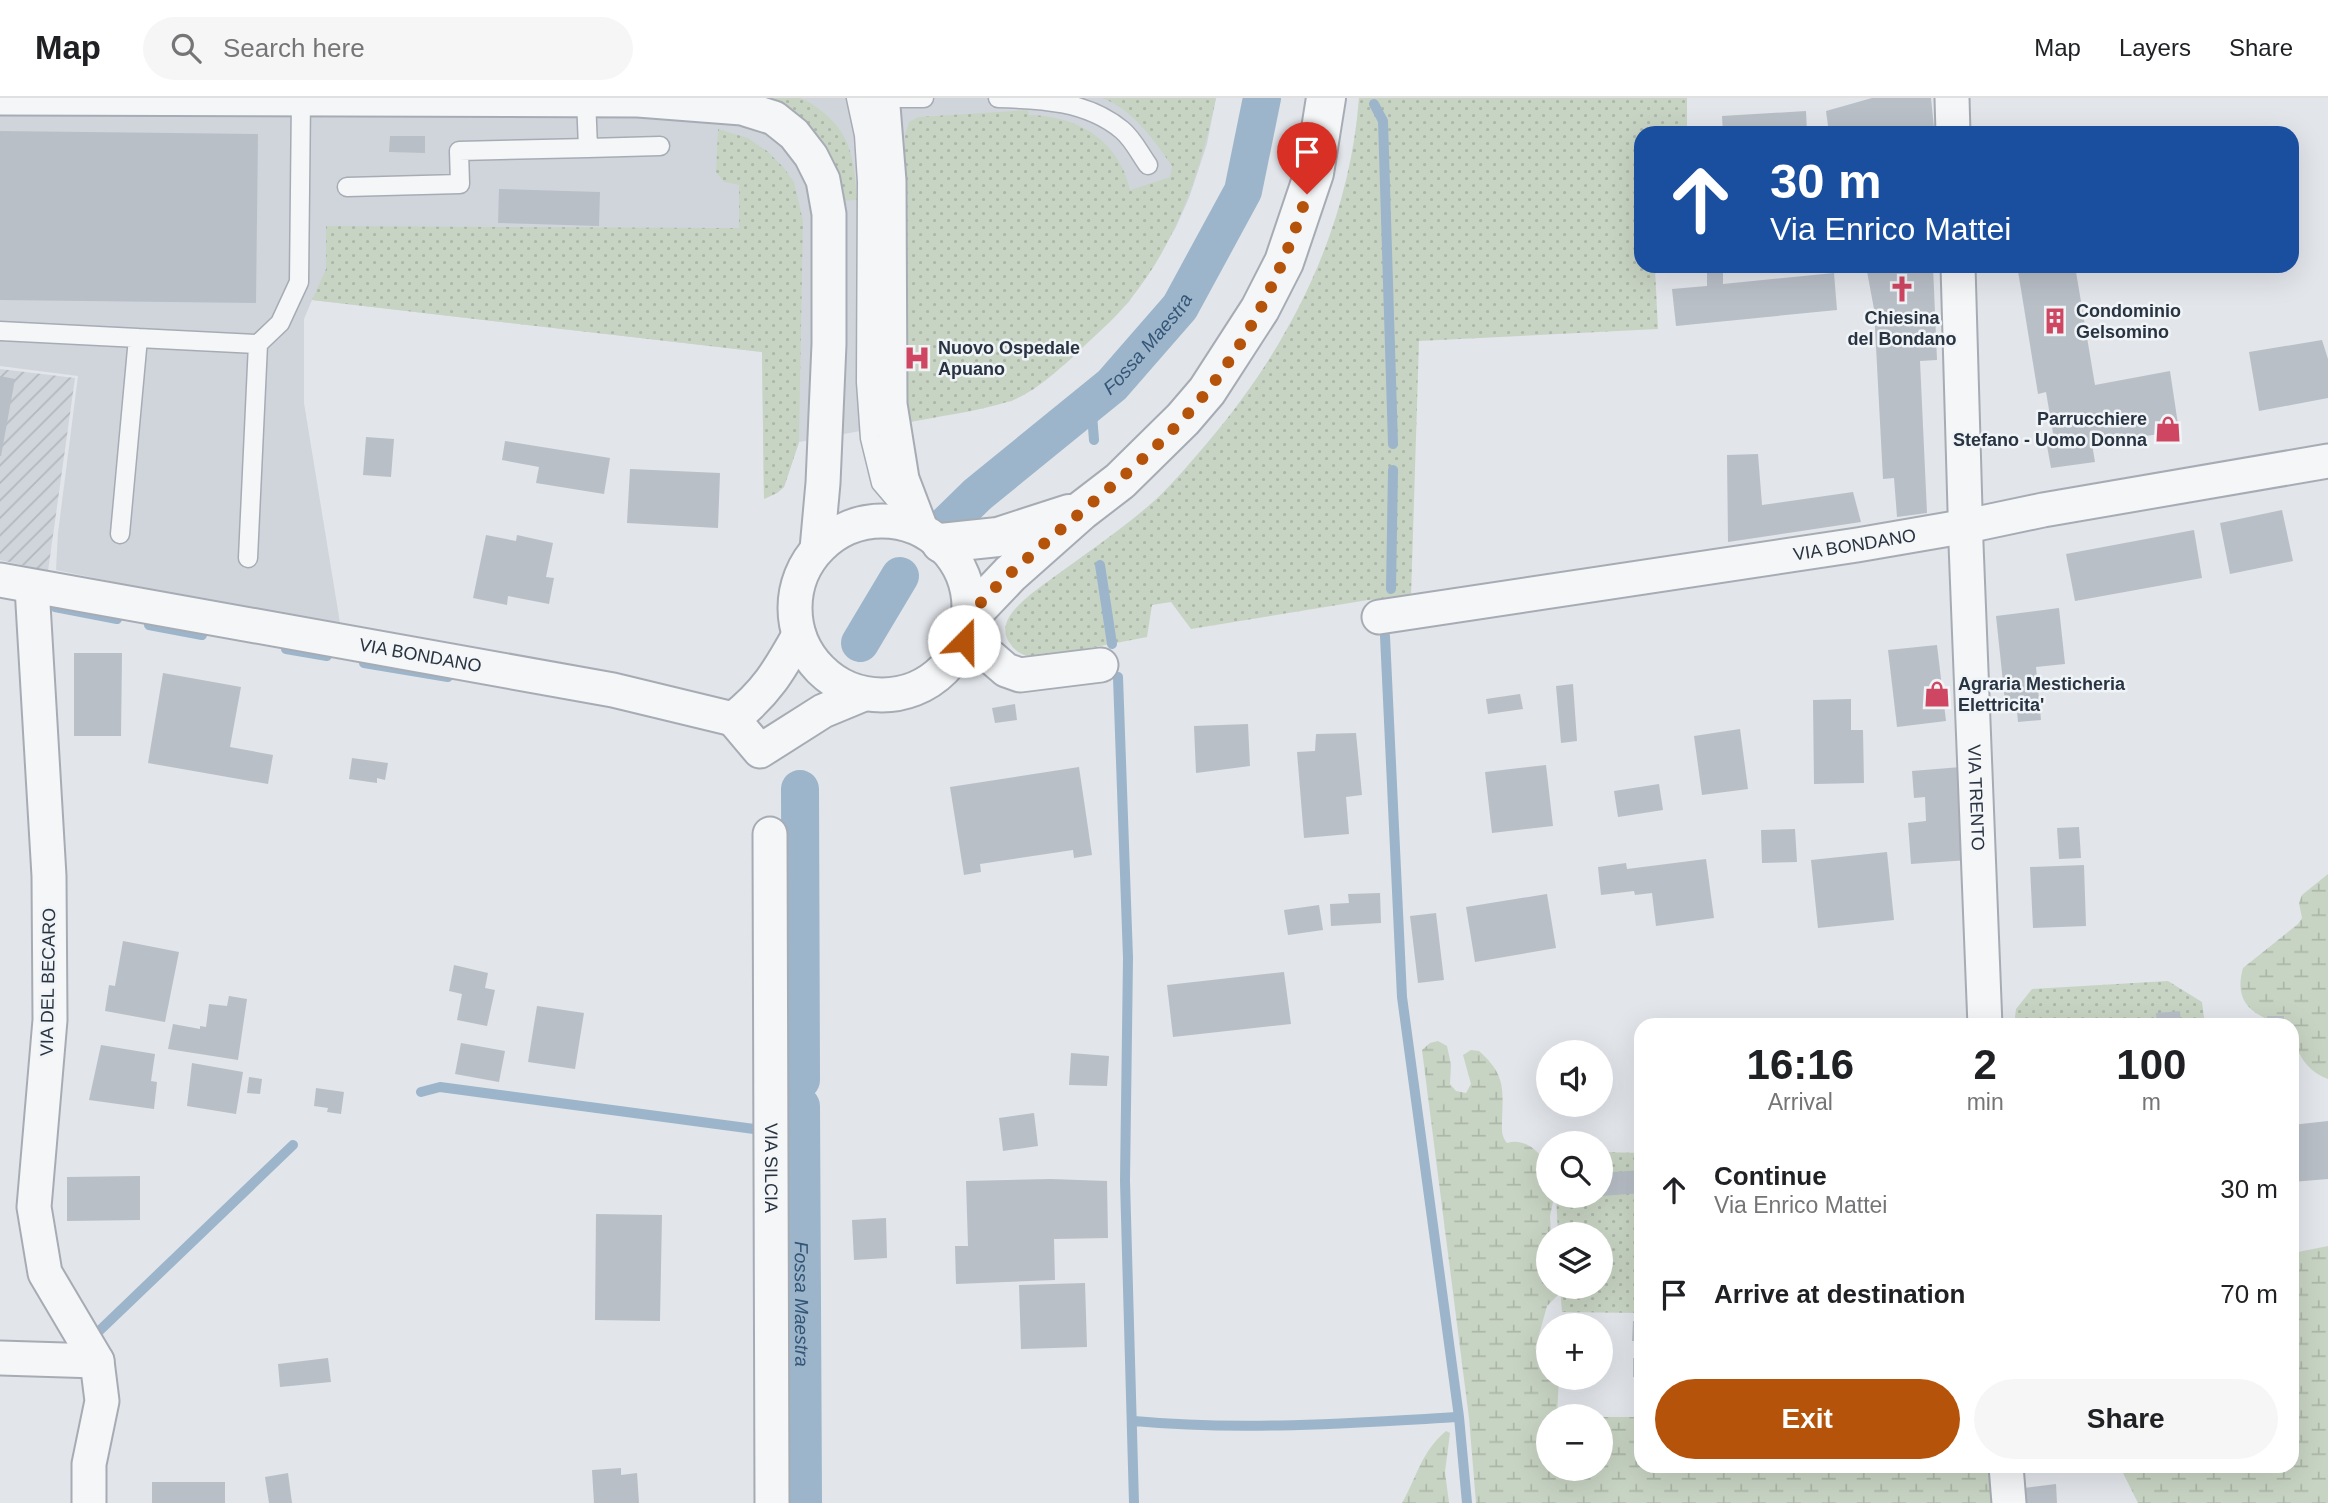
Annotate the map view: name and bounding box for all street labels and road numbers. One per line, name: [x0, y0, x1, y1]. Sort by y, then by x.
street label: VIA BONDANO: [1792, 525, 1918, 564]
street label: VIA BONDANO: [357, 635, 483, 676]
street label: VIA TRENTO: [1964, 744, 1988, 851]
street label: VIA DEL BECARO: [37, 908, 59, 1056]
street label: VIA SILCIA: [761, 1123, 781, 1213]

